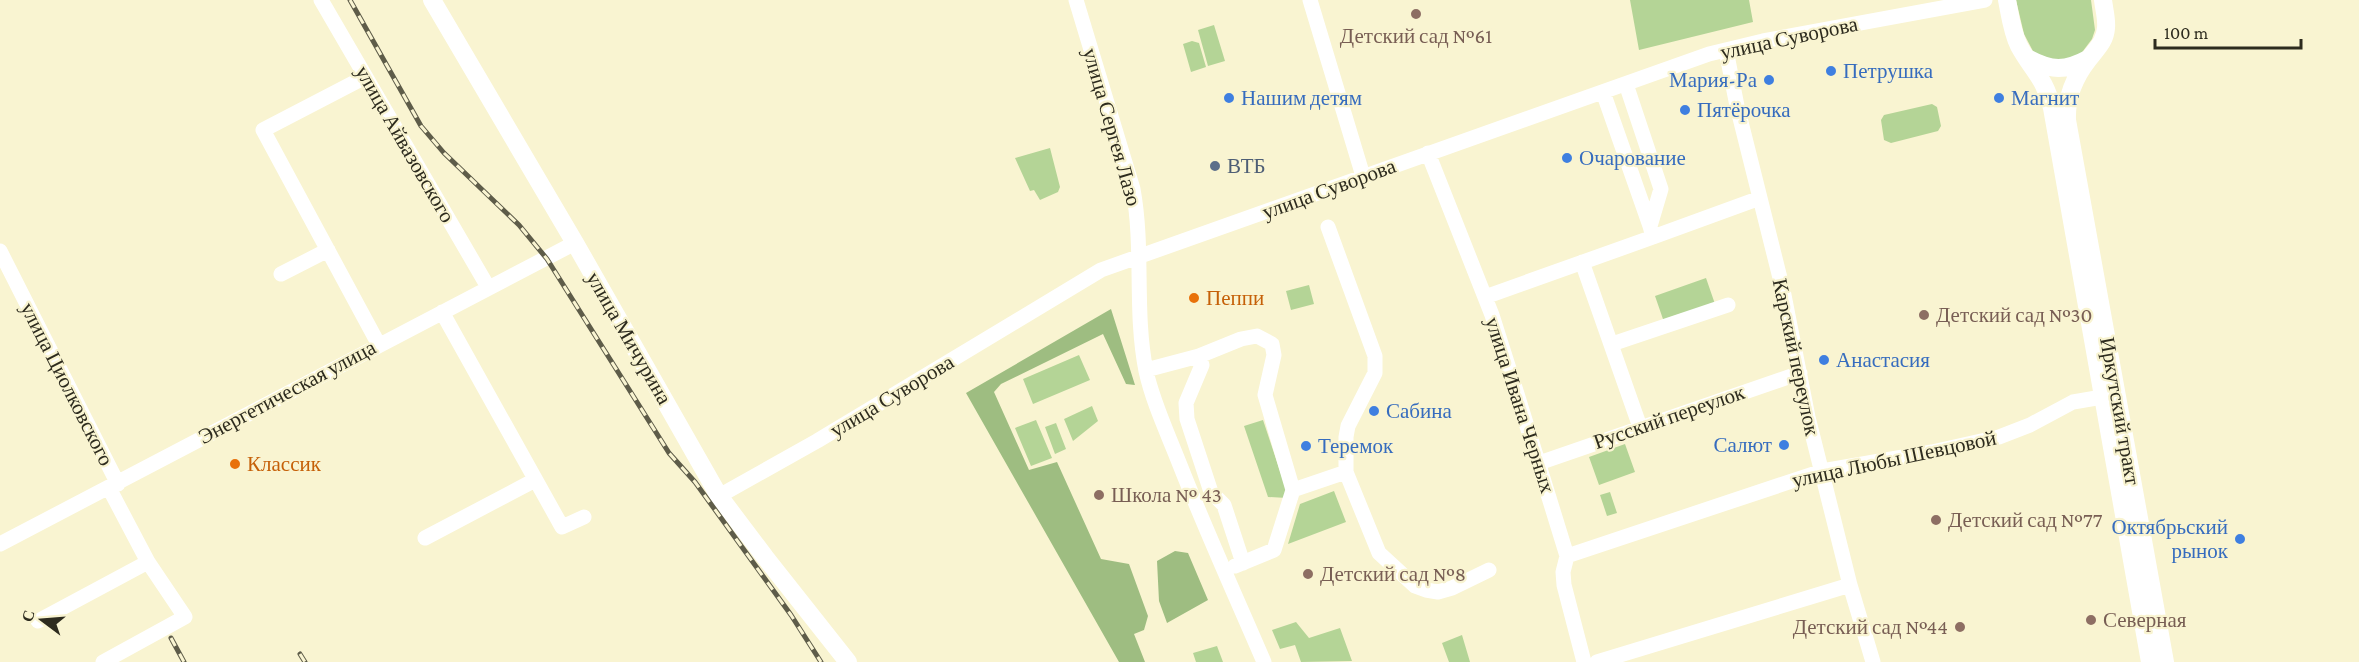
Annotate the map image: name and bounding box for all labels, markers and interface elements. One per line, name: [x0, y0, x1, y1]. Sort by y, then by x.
marker: Детский сад №61: [1409, 7, 1423, 21]
street label: улица Суворова: [1718, 12, 1861, 64]
scale bar: [2155, 12, 2300, 50]
text: 100 m: [2164, 23, 2209, 43]
place label: Детский сад №61: [1340, 24, 1492, 48]
street label: улица Сергея Лазо: [1078, 45, 1146, 209]
place label: Петрушка: [1843, 59, 1934, 83]
street label: улица Айвазовского: [350, 61, 460, 227]
marker: Петрушка: [1824, 64, 1838, 78]
place label: Мария-Ра: [1669, 68, 1758, 92]
marker: Мария-Ра: [1762, 73, 1776, 87]
place label: Нашим детям: [1241, 86, 1362, 110]
place label: Магнит: [2011, 86, 2079, 110]
marker: Нашим детям: [1222, 91, 1236, 105]
marker: Магнит: [1992, 91, 2006, 105]
place label: Пятёрочка: [1697, 98, 1791, 122]
marker: Пятёрочка: [1678, 103, 1692, 117]
place label: Очарование: [1579, 146, 1686, 170]
marker: Очарование: [1560, 151, 1574, 165]
place label: ВТБ: [1227, 154, 1266, 178]
street label: улица Суворова: [1259, 154, 1400, 224]
marker: ВТБ: [1208, 159, 1222, 173]
street label: улица Мичурина: [581, 267, 677, 409]
street label: Карский переулок: [1768, 276, 1825, 439]
place label: Пеппи: [1206, 286, 1264, 310]
marker: Пеппи: [1187, 291, 1201, 305]
street label: улица Циолковского: [15, 298, 119, 470]
place label: Детский сад №30: [1936, 303, 2092, 327]
marker: Детский сад №30: [1917, 308, 1931, 322]
street label: улица Ивана Черных: [1480, 314, 1560, 497]
street label: Энергетическая улица: [194, 335, 380, 449]
street label: Иркутский тракт: [2095, 335, 2145, 487]
place label: Анастасия: [1836, 348, 1930, 372]
street label: улица Суворова: [826, 349, 959, 442]
marker: Анастасия: [1817, 353, 1831, 367]
street label: Русский переулок: [1590, 380, 1748, 454]
place label: Сабина: [1386, 399, 1452, 423]
marker: Сабина: [1367, 404, 1381, 418]
street label: улица Любы Шевцовой: [1790, 426, 1998, 492]
place label: Салют: [1713, 433, 1772, 457]
place label: Теремок: [1318, 434, 1394, 458]
marker: Салют: [1777, 438, 1791, 452]
marker: Теремок: [1299, 439, 1313, 453]
place label: Классик: [247, 452, 322, 476]
marker: Классик: [228, 457, 242, 471]
place label: Школа № 43: [1111, 483, 1222, 507]
marker: Школа № 43: [1092, 488, 1106, 502]
place label: Детский сад №77: [1948, 508, 2103, 532]
marker: Детский сад №77: [1929, 513, 1943, 527]
place label: Октябрьский рынок: [2112, 515, 2229, 563]
marker: Октябрьский рынок: [2233, 532, 2247, 546]
place label: Детский сад №8: [1320, 562, 1466, 586]
marker: Детский сад №8: [1301, 567, 1315, 581]
north arrow: [12, 590, 72, 650]
text: С: [18, 608, 38, 624]
place label: Северная: [2103, 608, 2187, 632]
marker: Северная: [2084, 613, 2098, 627]
place label: Детский сад №44: [1793, 615, 1948, 639]
marker: Детский сад №44: [1953, 620, 1967, 634]

